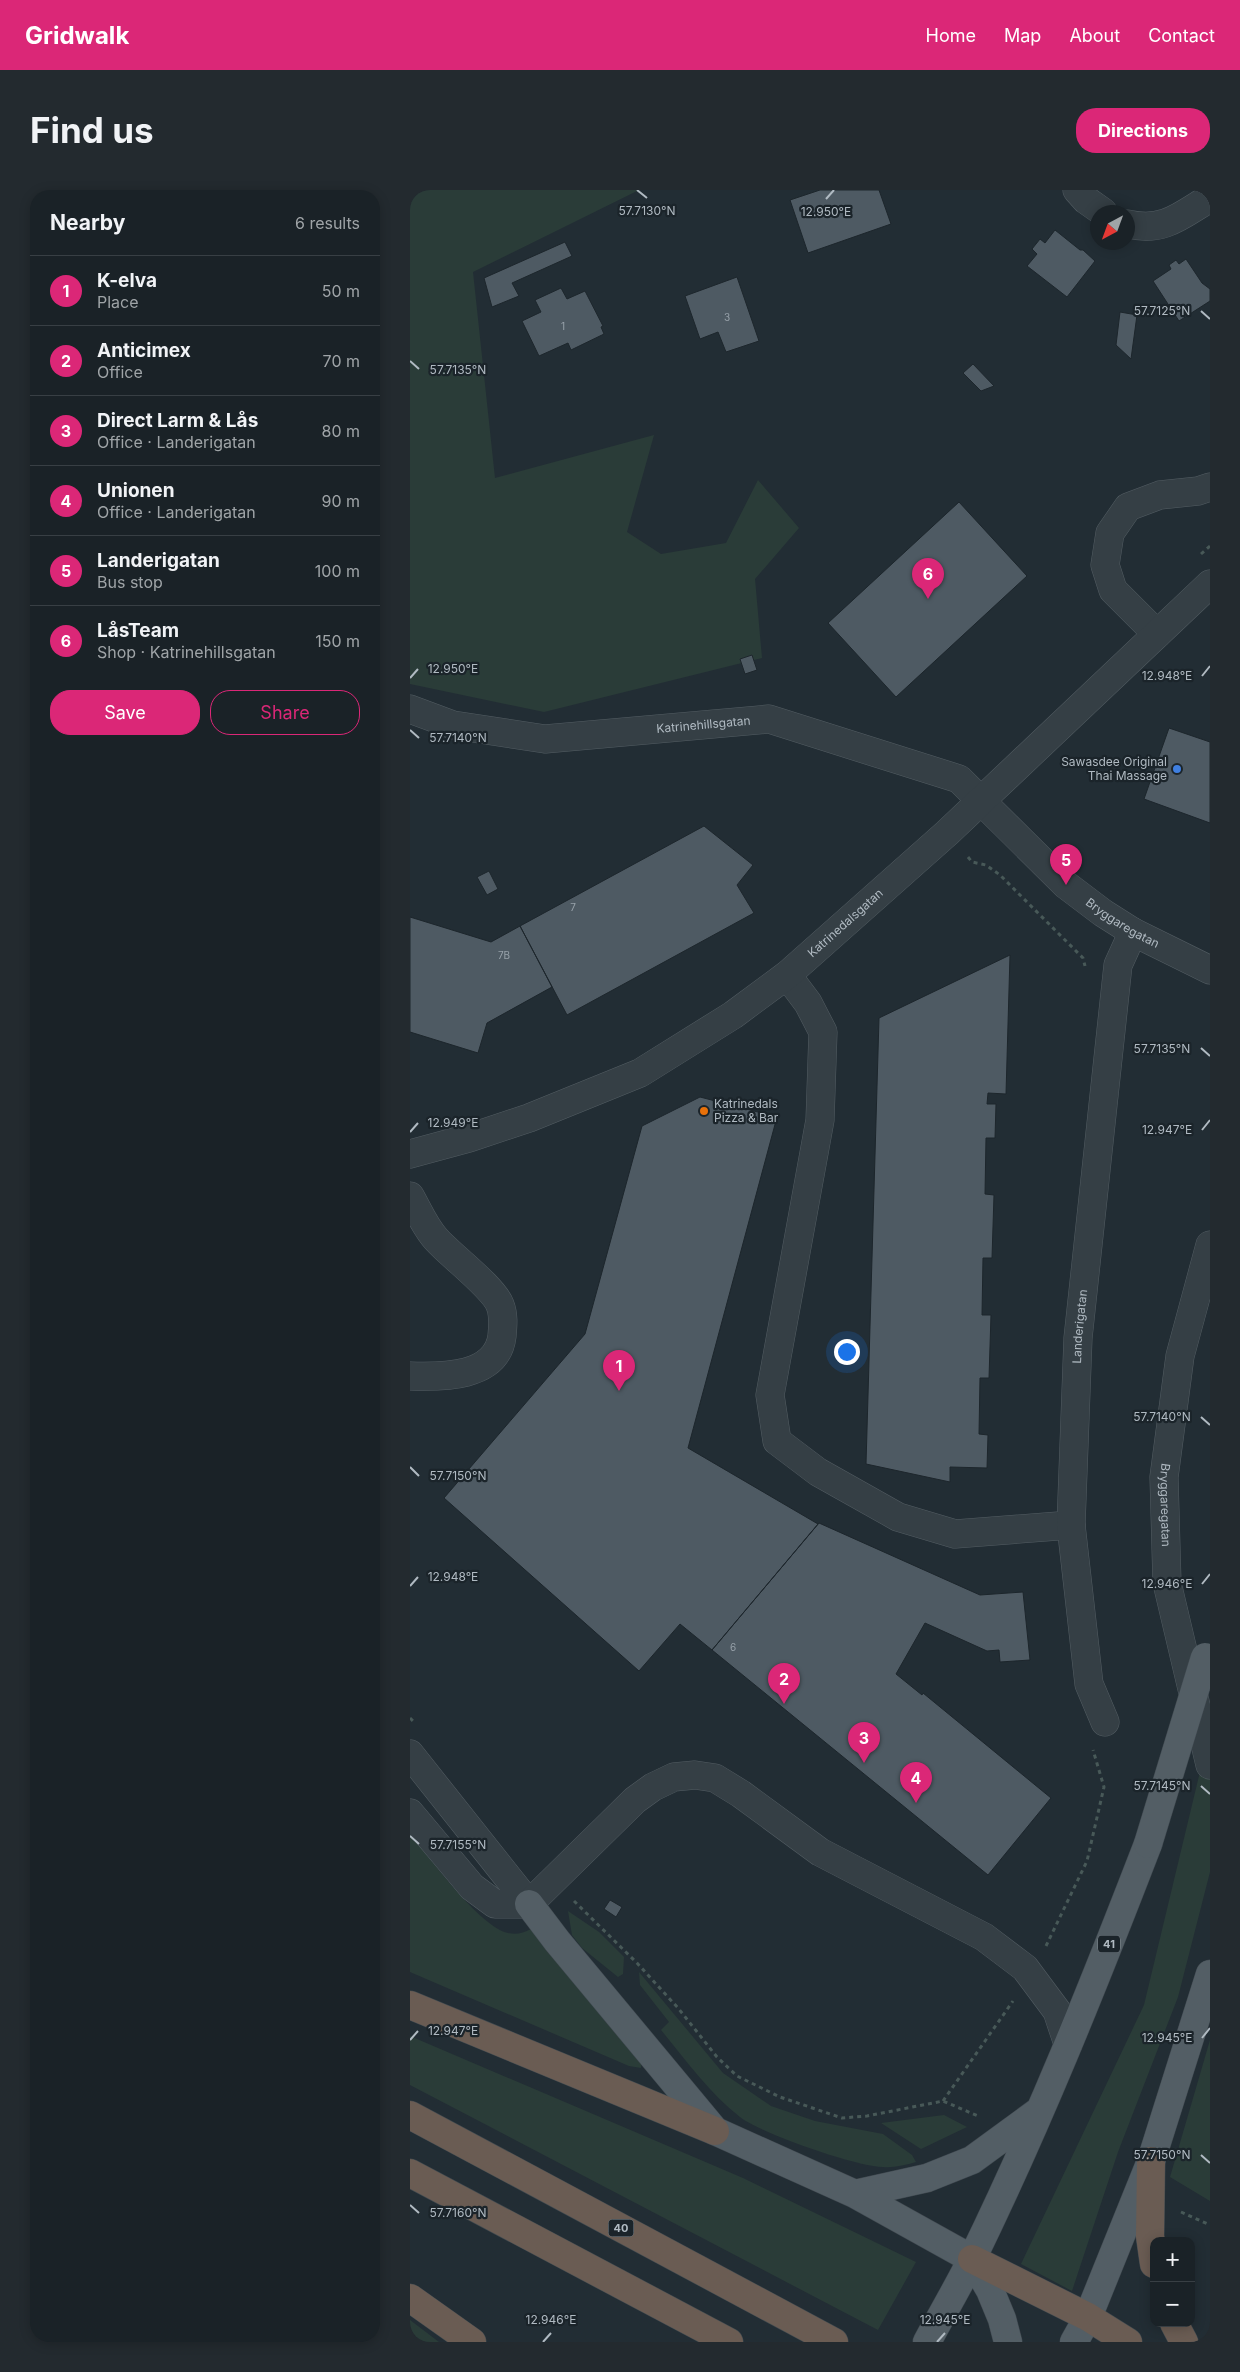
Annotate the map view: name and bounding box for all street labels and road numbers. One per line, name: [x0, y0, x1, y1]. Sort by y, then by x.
street label: Katrinehillsgatan: [656, 713, 751, 736]
street label: Katrinedalsgatan: [804, 885, 886, 960]
street label: Bryggaregatan: [1083, 895, 1162, 951]
street label: Landerigatan: [1069, 1289, 1090, 1364]
street label: Bryggaregatan: [1157, 1462, 1174, 1547]
road number: 41: [1098, 1936, 1120, 1952]
road number: 40: [608, 2220, 634, 2236]

